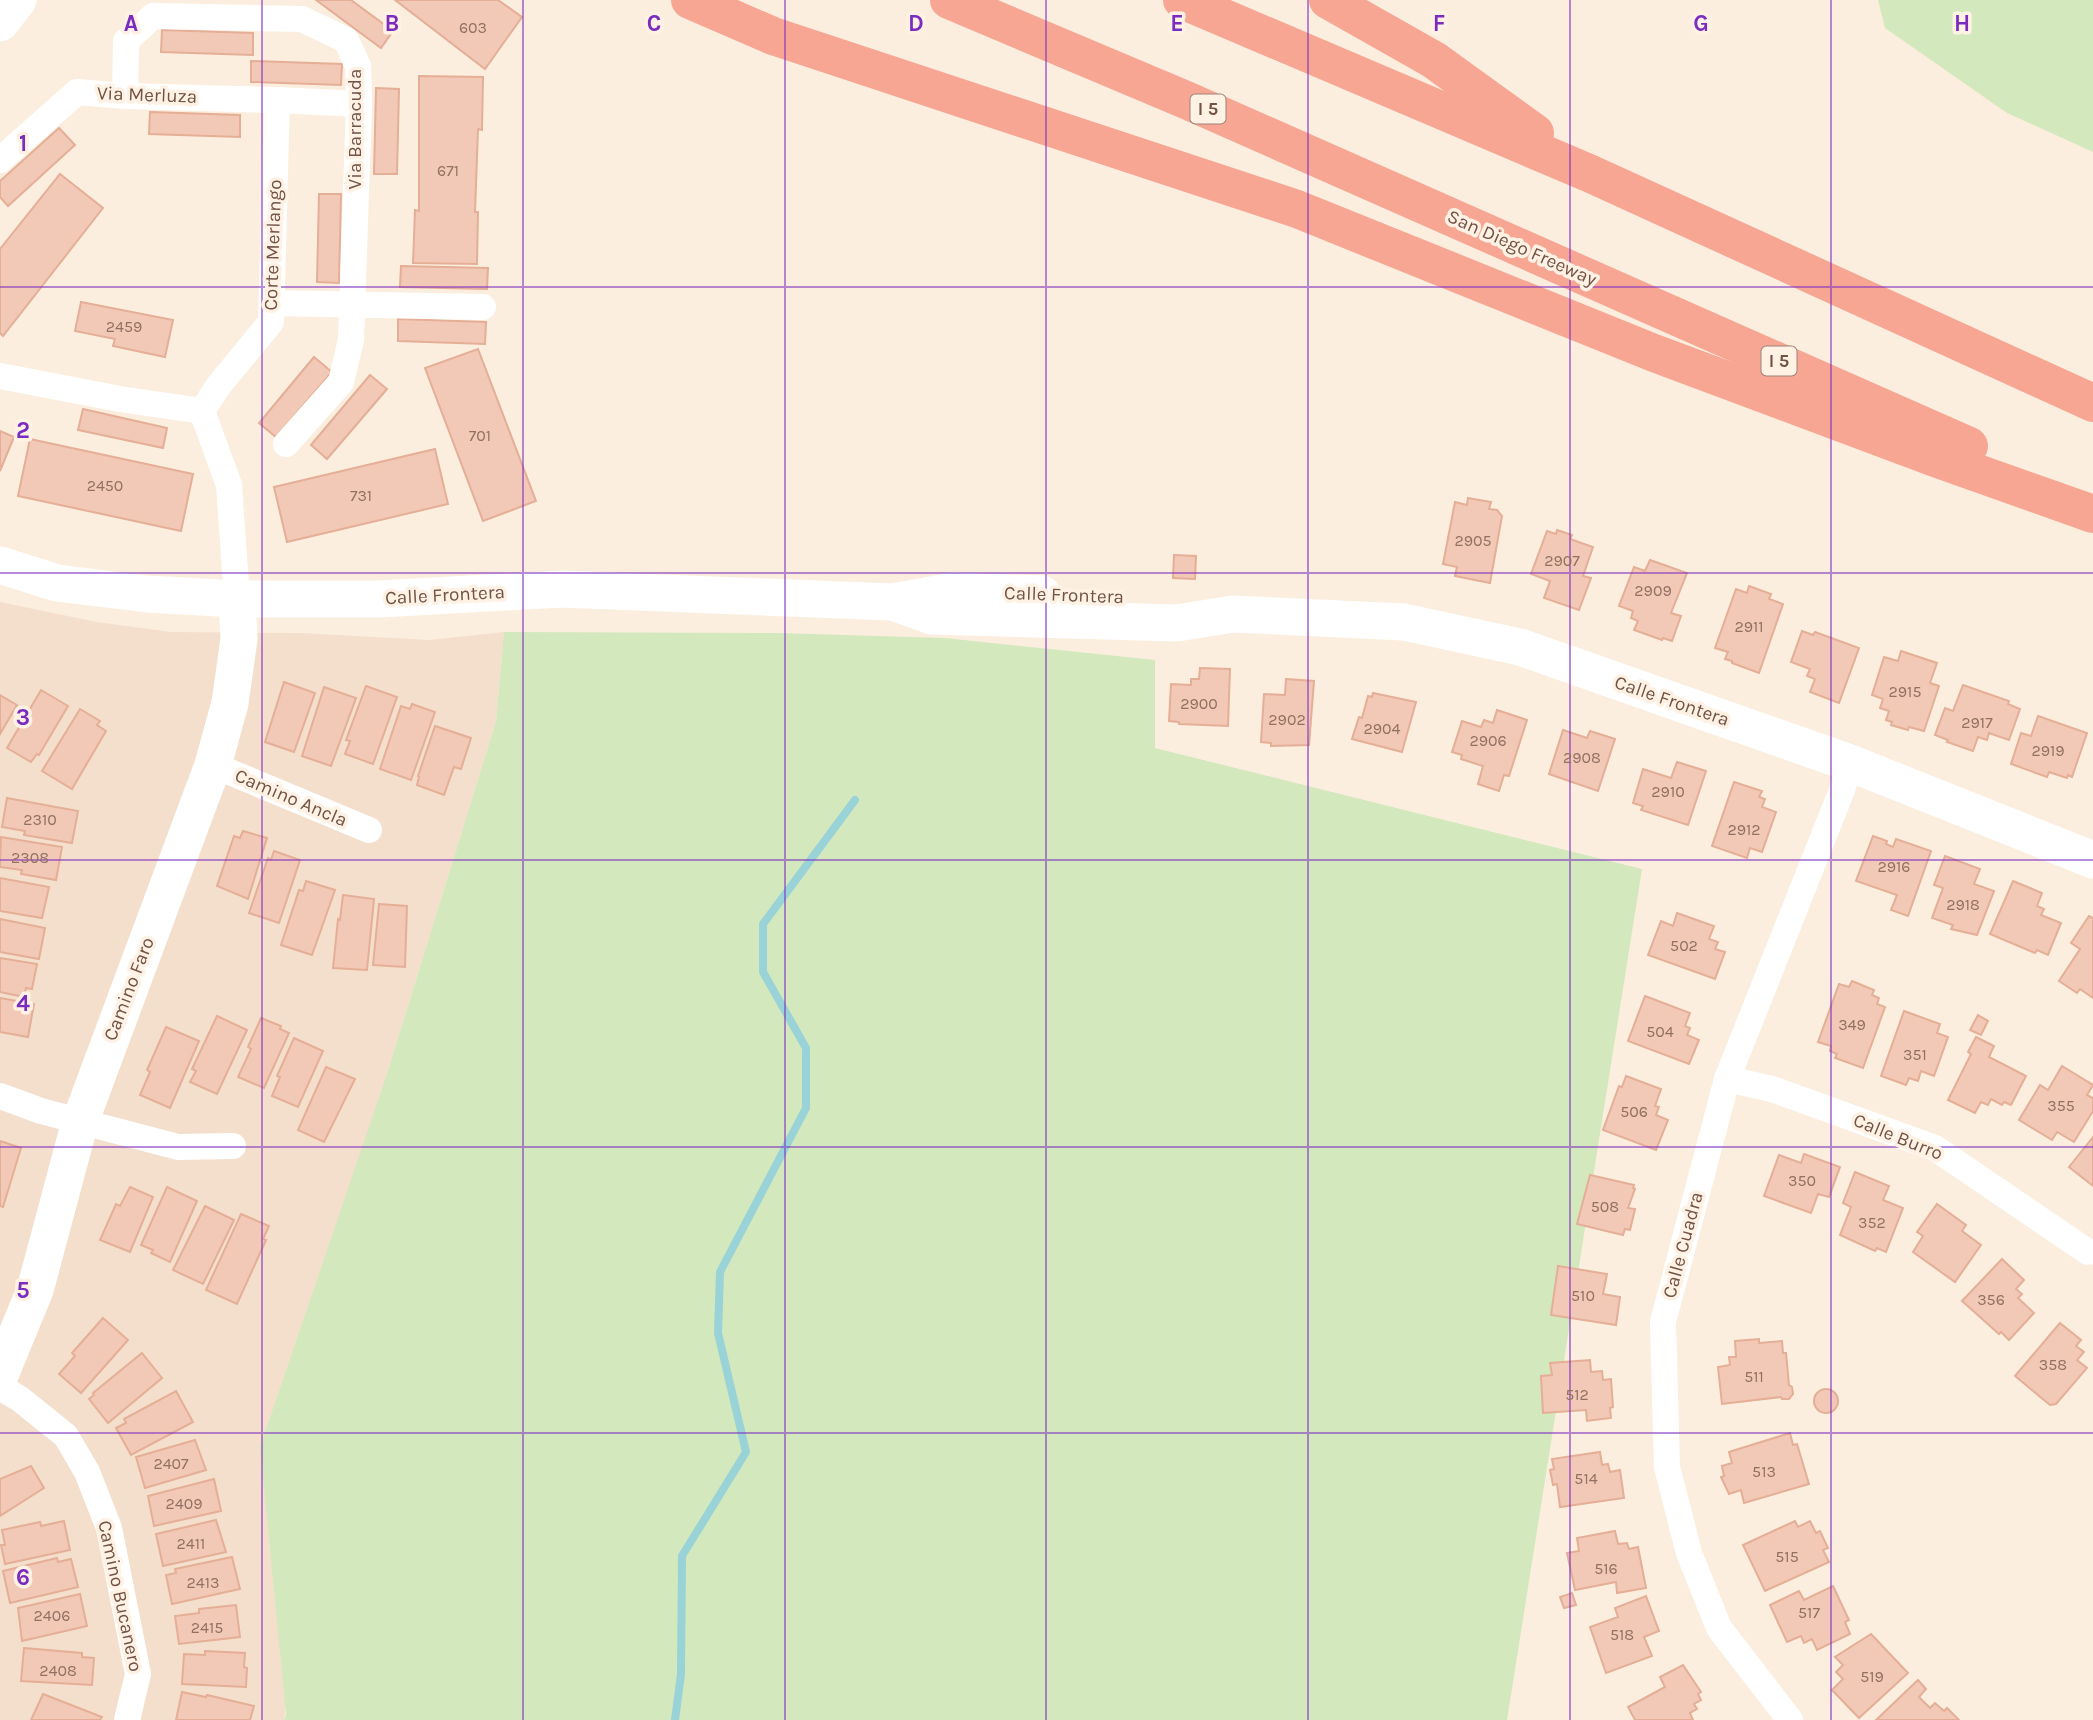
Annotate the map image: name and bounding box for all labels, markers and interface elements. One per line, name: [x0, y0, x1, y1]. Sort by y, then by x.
text: A: [124, 10, 138, 37]
text: B: [385, 10, 399, 37]
text: C: [647, 10, 661, 37]
text: D: [908, 10, 924, 37]
text: E: [1170, 10, 1184, 37]
text: F: [1433, 10, 1445, 37]
text: G: [1693, 10, 1709, 37]
text: H: [1954, 10, 1970, 37]
house number: 603: [459, 18, 487, 37]
street label: Via Barracuda: [344, 69, 366, 189]
street label: Via Merluza: [96, 82, 198, 108]
road number: I 5: [1190, 94, 1226, 124]
text: 1: [19, 130, 27, 157]
house number: 671: [437, 161, 459, 180]
street label: Corte Merlango: [260, 179, 286, 311]
street label: San Diego Freeway: [1444, 205, 1600, 291]
house number: 2459: [106, 317, 142, 336]
road number: I 5: [1762, 346, 1796, 376]
text: 2: [16, 417, 30, 444]
house number: 701: [469, 426, 491, 445]
house number: 2450: [87, 476, 123, 495]
house number: 731: [350, 486, 372, 505]
house number: 2905: [1454, 531, 1492, 550]
house number: 2907: [1544, 551, 1580, 570]
street label: Calle Frontera: [385, 581, 505, 609]
house number: 2909: [1634, 581, 1672, 600]
street label: Calle Frontera: [1004, 582, 1124, 608]
house number: 2911: [1734, 617, 1764, 636]
street label: Calle Frontera: [1612, 671, 1732, 731]
house number: 2915: [1889, 682, 1921, 701]
house number: 2900: [1180, 694, 1218, 713]
text: 3: [16, 704, 30, 731]
house number: 2902: [1268, 710, 1306, 729]
house number: 2917: [1961, 713, 1993, 732]
house number: 2904: [1364, 719, 1401, 738]
house number: 2906: [1469, 731, 1507, 750]
house number: 2919: [2031, 741, 2065, 760]
house number: 2908: [1563, 748, 1601, 767]
street label: Camino Ancla: [232, 764, 350, 832]
house number: 2910: [1651, 782, 1685, 801]
house number: 2310: [23, 810, 57, 829]
house number: 2912: [1727, 820, 1761, 839]
house number: 2308: [11, 848, 49, 867]
house number: 2916: [1878, 857, 1911, 876]
house number: 2918: [1946, 895, 1980, 914]
street label: Camino Faro: [99, 934, 159, 1044]
house number: 502: [1670, 936, 1698, 955]
text: 4: [16, 990, 30, 1017]
house number: 349: [1838, 1015, 1866, 1034]
house number: 504: [1646, 1022, 1674, 1041]
house number: 351: [1903, 1045, 1927, 1064]
house number: 355: [2047, 1096, 2075, 1115]
house number: 506: [1620, 1102, 1648, 1121]
street label: Calle Burro: [1850, 1109, 1946, 1165]
house number: 350: [1788, 1171, 1816, 1190]
street label: Calle Cuadra: [1658, 1189, 1708, 1301]
house number: 508: [1591, 1197, 1619, 1216]
house number: 352: [1858, 1213, 1886, 1232]
text: 5: [16, 1277, 30, 1304]
house number: 510: [1571, 1286, 1595, 1305]
house number: 356: [1977, 1290, 2005, 1309]
house number: 358: [2039, 1355, 2067, 1374]
house number: 511: [1744, 1367, 1764, 1386]
house number: 512: [1565, 1385, 1589, 1404]
house number: 2407: [153, 1454, 189, 1473]
house number: 513: [1752, 1462, 1776, 1481]
house number: 514: [1574, 1469, 1598, 1488]
house number: 2409: [166, 1494, 202, 1513]
street label: Camino Bucanero: [93, 1518, 147, 1674]
house number: 2411: [177, 1534, 205, 1553]
house number: 515: [1775, 1547, 1799, 1566]
house number: 516: [1594, 1559, 1618, 1578]
text: 6: [16, 1564, 30, 1591]
house number: 2413: [187, 1573, 219, 1592]
house number: 517: [1798, 1603, 1820, 1622]
house number: 2406: [34, 1606, 70, 1625]
house number: 2415: [191, 1618, 223, 1637]
house number: 518: [1610, 1625, 1634, 1644]
house number: 2408: [39, 1661, 77, 1680]
house number: 519: [1860, 1667, 1884, 1686]

